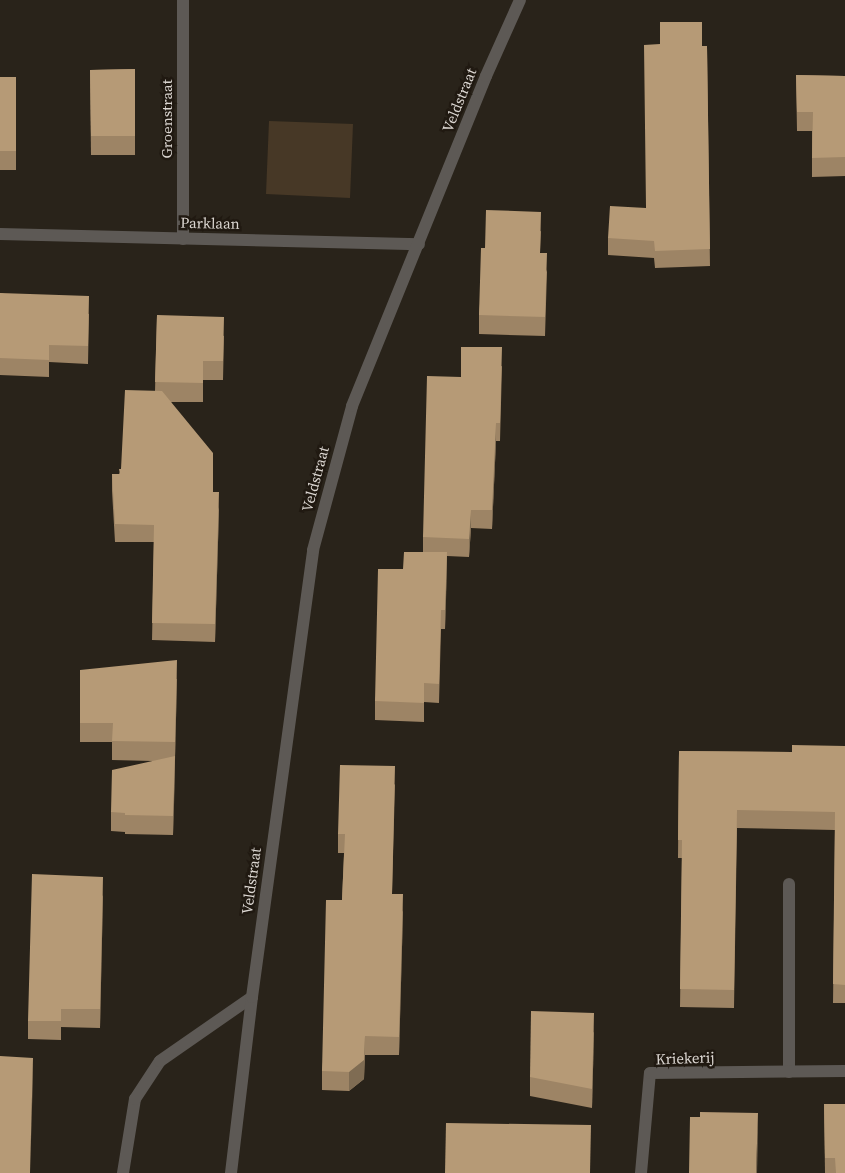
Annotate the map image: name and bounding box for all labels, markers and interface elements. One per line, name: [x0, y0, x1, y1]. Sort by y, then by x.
street label: Veldstraat: [438, 65, 480, 135]
street label: Groenstraat: [158, 79, 176, 159]
street label: Parklaan: [180, 213, 240, 233]
street label: Veldstraat: [298, 444, 332, 514]
street label: Veldstraat: [237, 846, 265, 916]
street label: Kriekerij: [655, 1048, 715, 1068]

